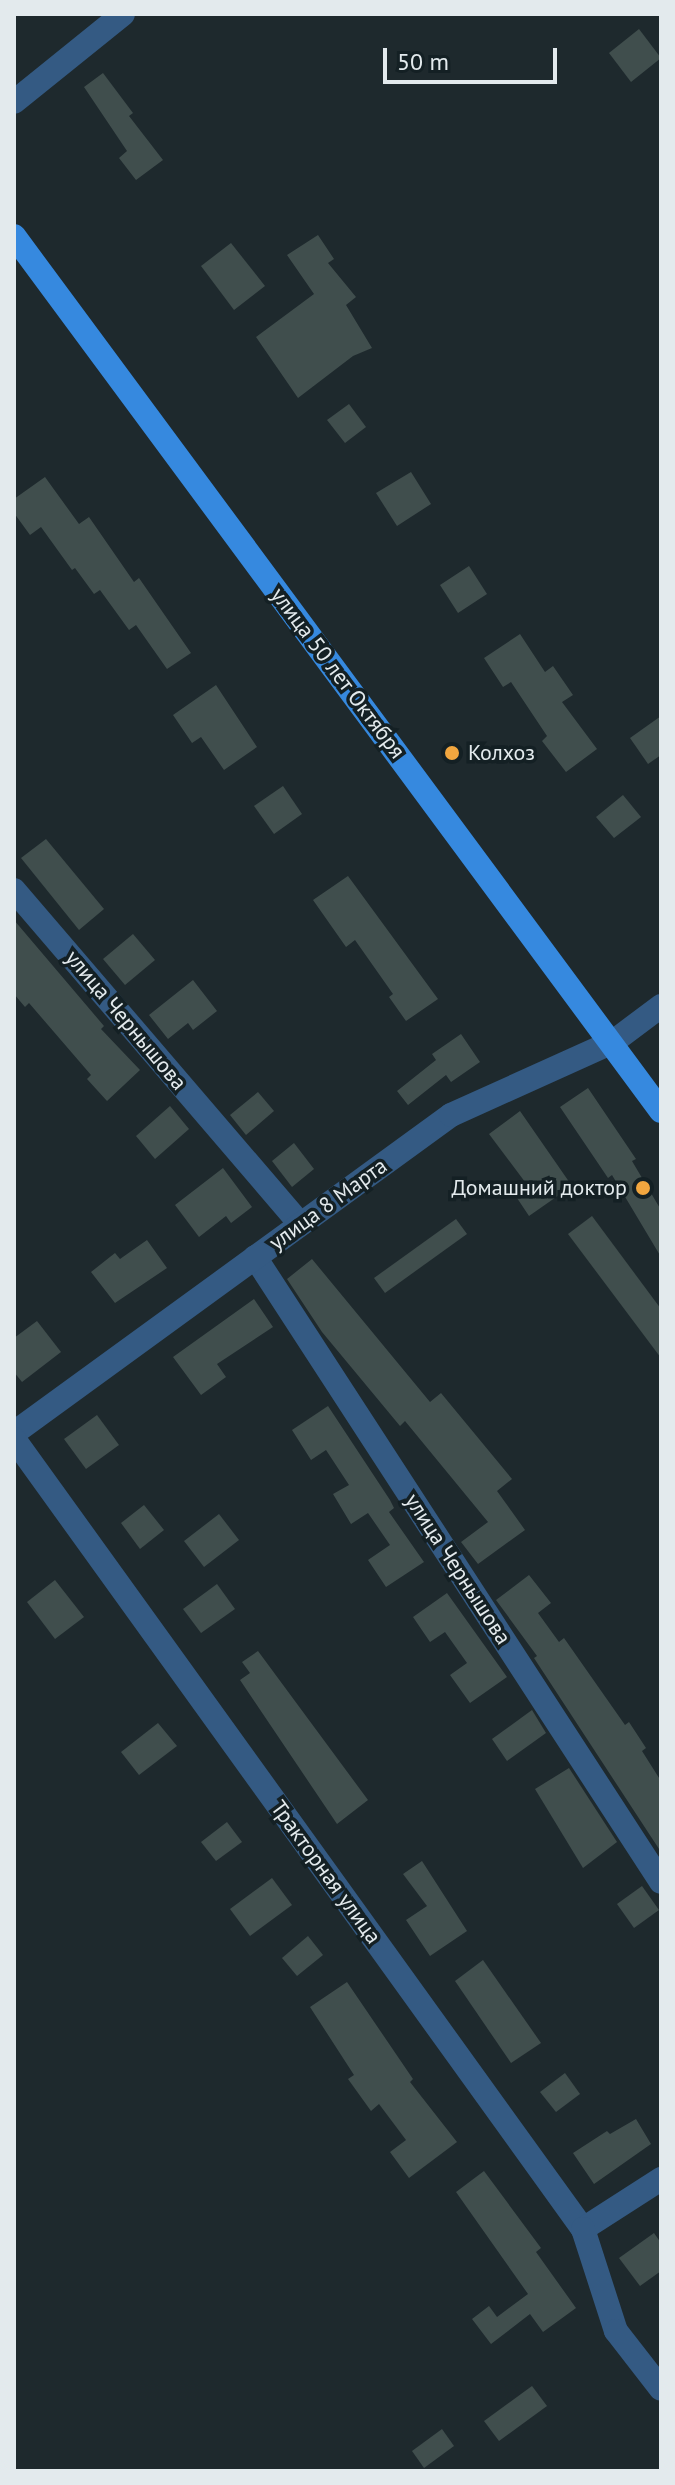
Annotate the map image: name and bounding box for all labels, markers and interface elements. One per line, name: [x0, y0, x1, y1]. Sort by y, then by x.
scale bar: [387, 32, 561, 82]
text: 50 m: [397, 46, 449, 77]
street label: улица 50 лет Октября: [265, 582, 411, 764]
place label: Колхоз: [468, 740, 535, 766]
marker: Колхоз: [443, 744, 461, 762]
street label: улица Чернышова: [60, 945, 192, 1095]
street label: улица 8 Марта: [264, 1152, 392, 1256]
place label: Домашний доктор: [452, 1175, 627, 1201]
marker: Домашний доктор: [634, 1179, 652, 1197]
street label: улица Чернышова: [399, 1489, 517, 1649]
street label: Тракторная улица: [265, 1795, 387, 1949]

